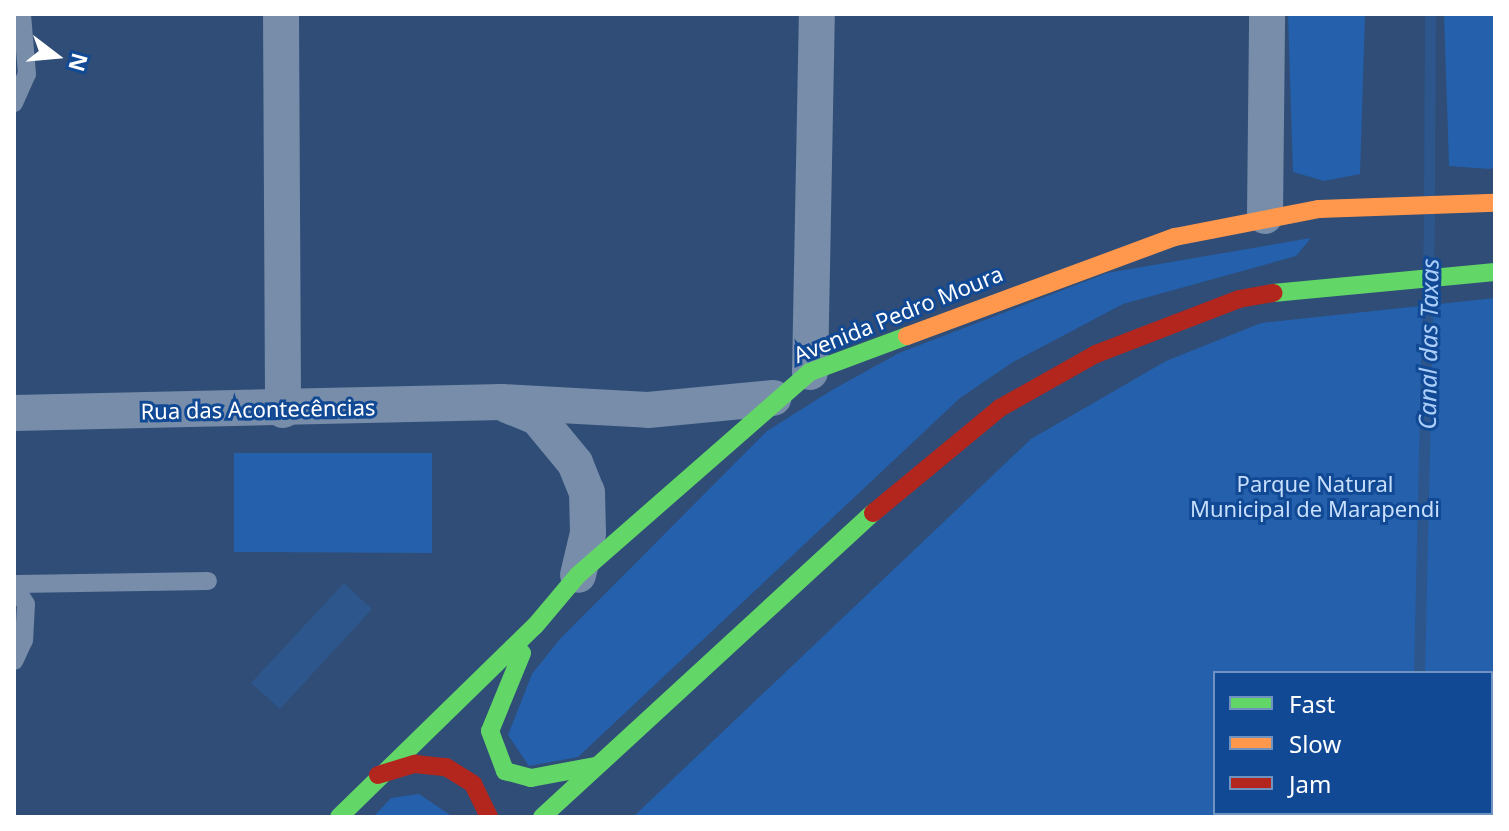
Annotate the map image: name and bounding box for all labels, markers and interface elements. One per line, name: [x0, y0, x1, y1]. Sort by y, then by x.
north arrow: [16, 16, 96, 96]
text: N: [62, 50, 96, 75]
water label: Canal das Taxas: [1412, 258, 1444, 430]
street label: Avenida Pedro Moura: [790, 260, 1006, 368]
street label: Rua das Acontecências: [140, 394, 376, 424]
park label: Parque Natural Municipal de Marapendi: [1190, 470, 1440, 522]
legend: [1213, 671, 1493, 815]
text: Fast: [1289, 687, 1335, 720]
text: Slow: [1289, 727, 1341, 760]
text: Jam: [1289, 767, 1331, 800]

